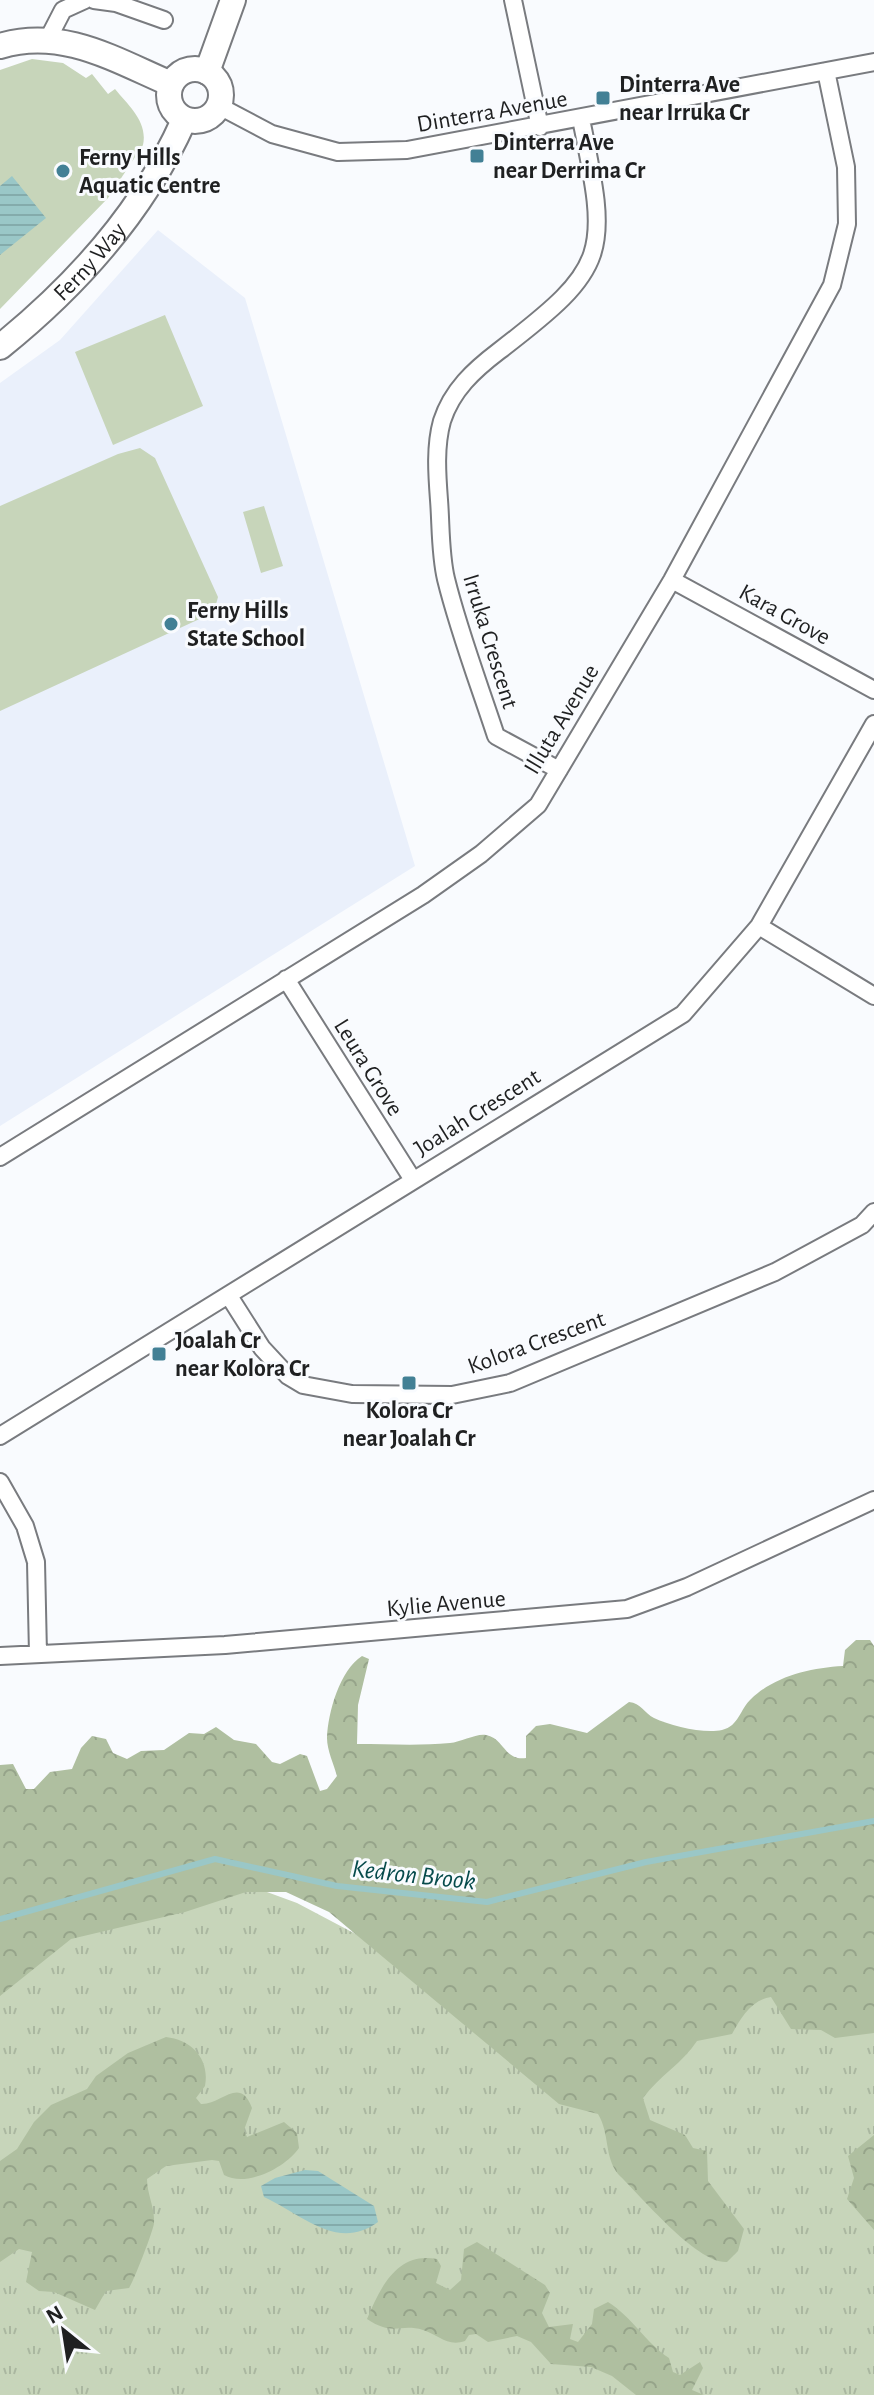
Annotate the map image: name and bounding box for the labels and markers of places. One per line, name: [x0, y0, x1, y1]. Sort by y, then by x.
place label: Dinterra Ave near Irruka Cr: [619, 73, 750, 125]
marker: Dinterra Ave near Irruka Cr: [594, 89, 612, 107]
place label: Dinterra Ave near Derrima Cr: [493, 131, 646, 183]
place label: Ferny Hills Aquatic Centre: [79, 146, 221, 198]
marker: Dinterra Ave near Derrima Cr: [468, 147, 486, 165]
marker: Ferny Hills Aquatic Centre: [54, 162, 72, 180]
place label: Ferny Hills State School: [187, 599, 305, 651]
marker: Ferny Hills State School: [162, 615, 180, 633]
place label: Joalah Cr near Kolora Cr: [175, 1329, 310, 1381]
marker: Joalah Cr near Kolora Cr: [150, 1345, 168, 1363]
marker: Kolora Cr near Joalah Cr: [400, 1374, 418, 1392]
place label: Kolora Cr near Joalah Cr: [342, 1399, 476, 1451]

